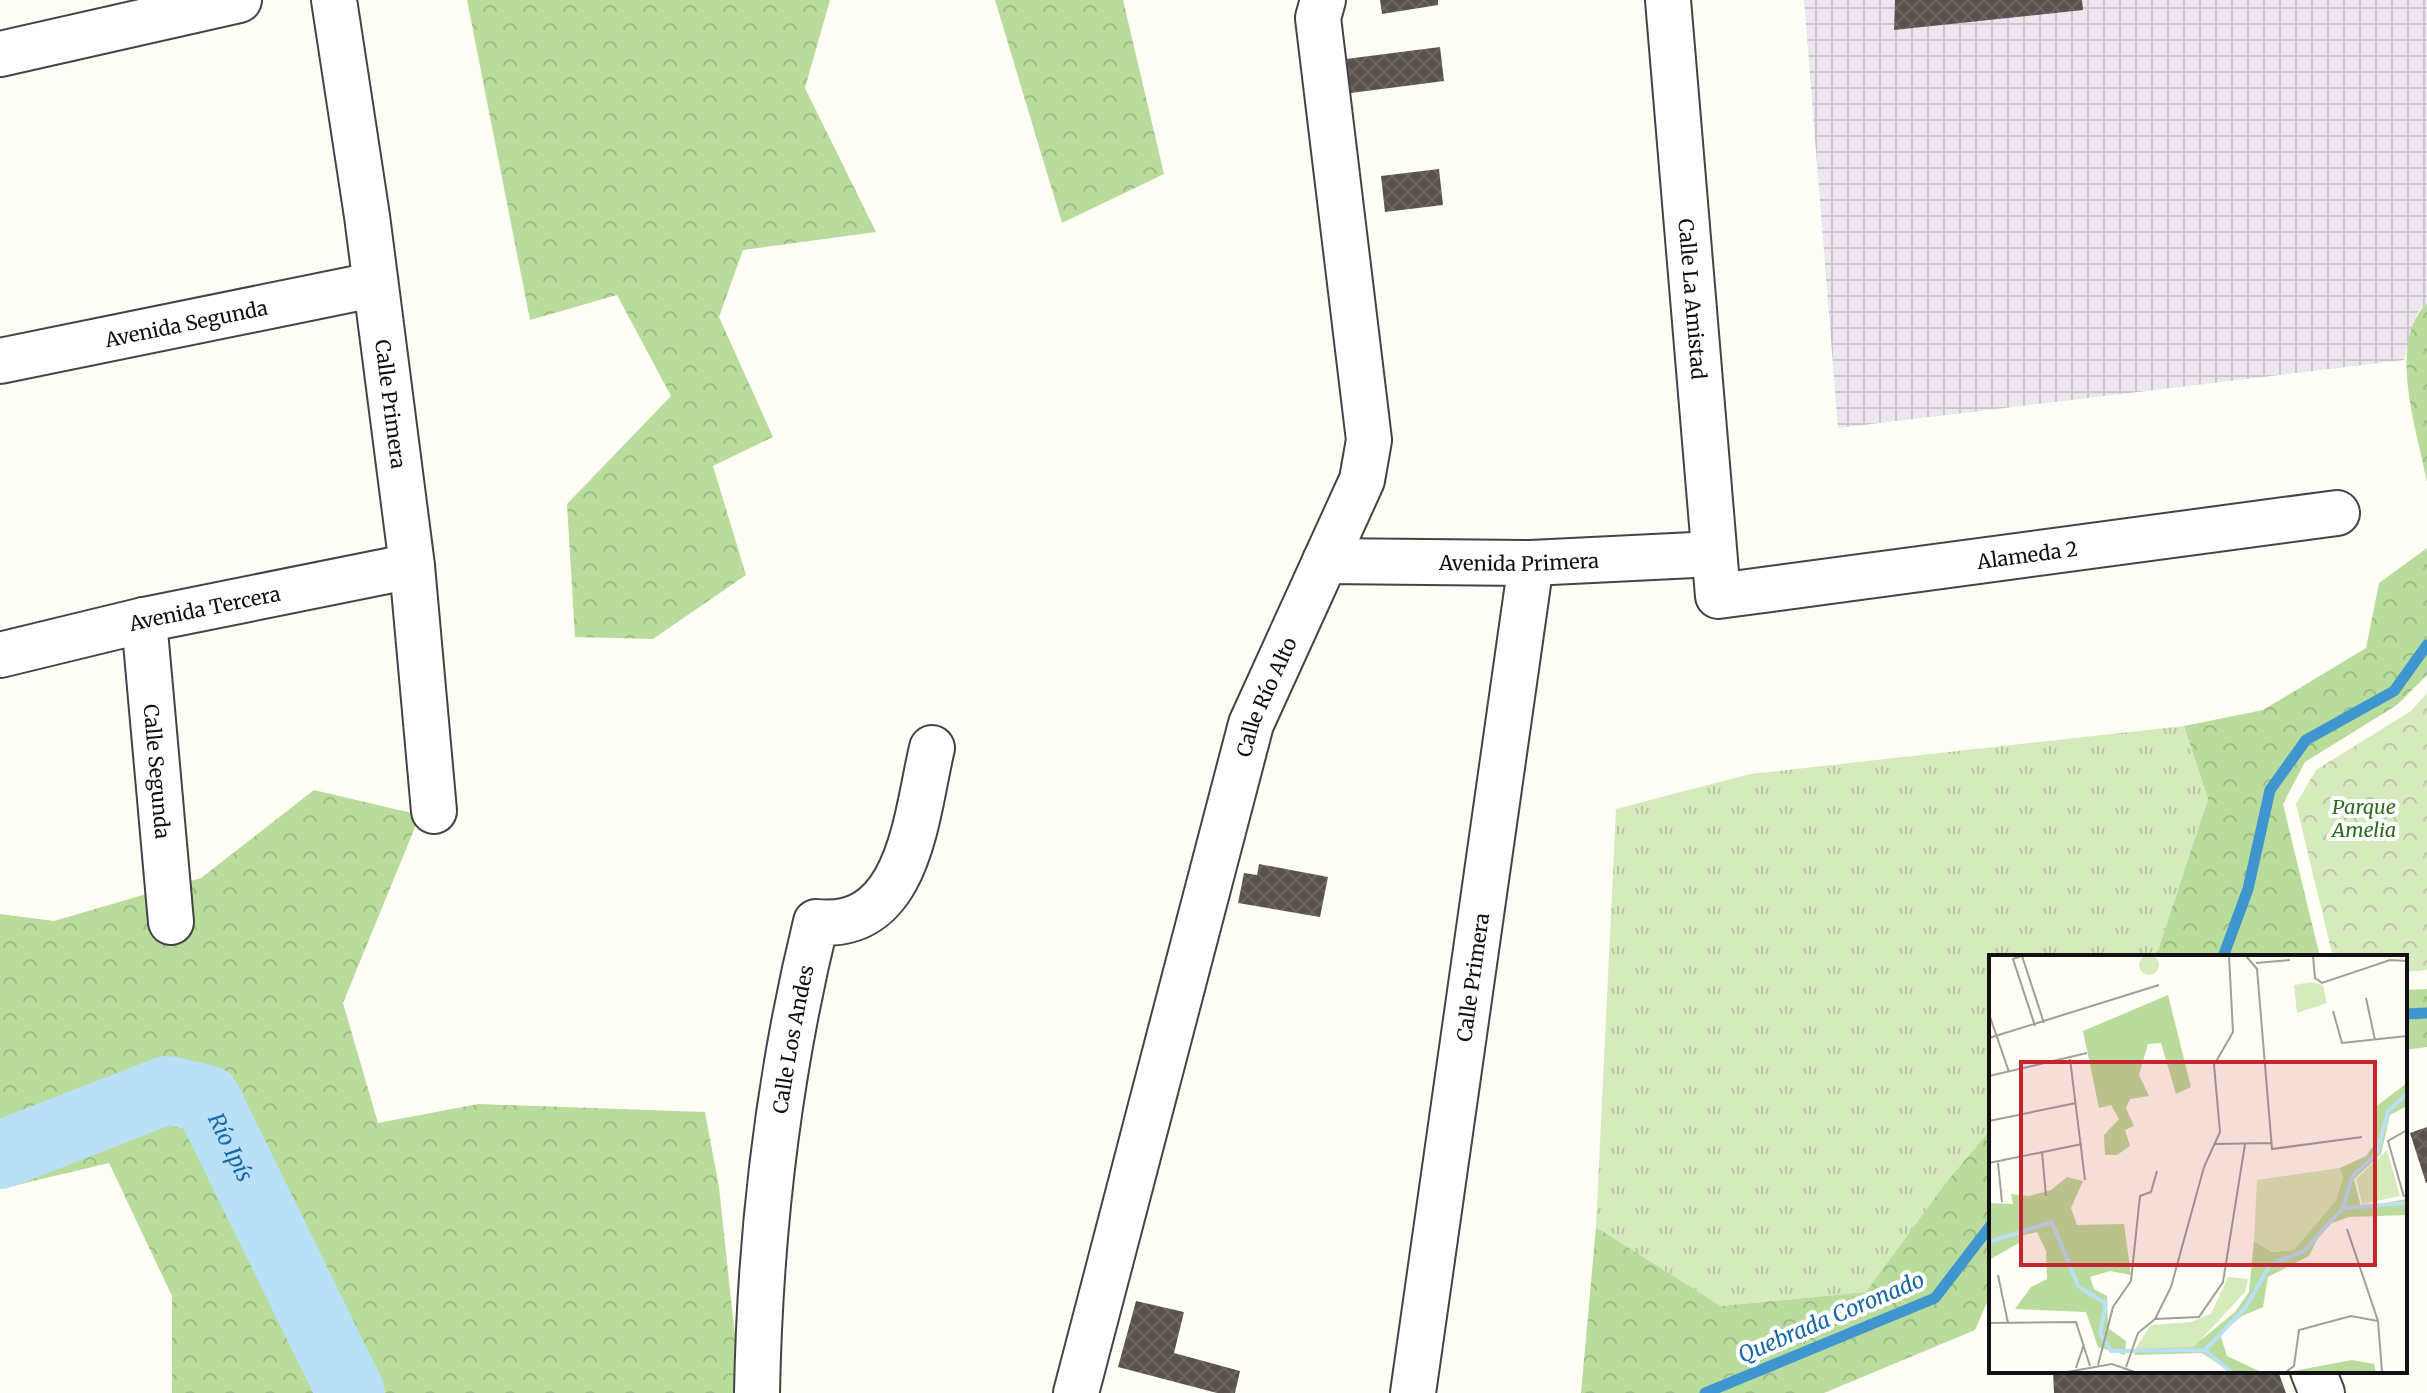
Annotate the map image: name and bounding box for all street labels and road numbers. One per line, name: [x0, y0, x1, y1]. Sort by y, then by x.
street label: Calle La Amistad: [1674, 218, 1712, 380]
street label: Avenida Segunda: [102, 294, 270, 352]
street label: Calle Primera: [370, 338, 412, 470]
street label: Alameda 2: [1974, 535, 2079, 574]
street label: Avenida Primera: [1438, 547, 1600, 576]
street label: Avenida Tercera: [125, 580, 283, 636]
street label: Calle Río Alto: [1230, 633, 1302, 759]
street label: Calle Segunda: [139, 703, 176, 840]
street label: Calle Primera: [1451, 911, 1494, 1043]
street label: Calle Los Andes: [767, 963, 818, 1115]

